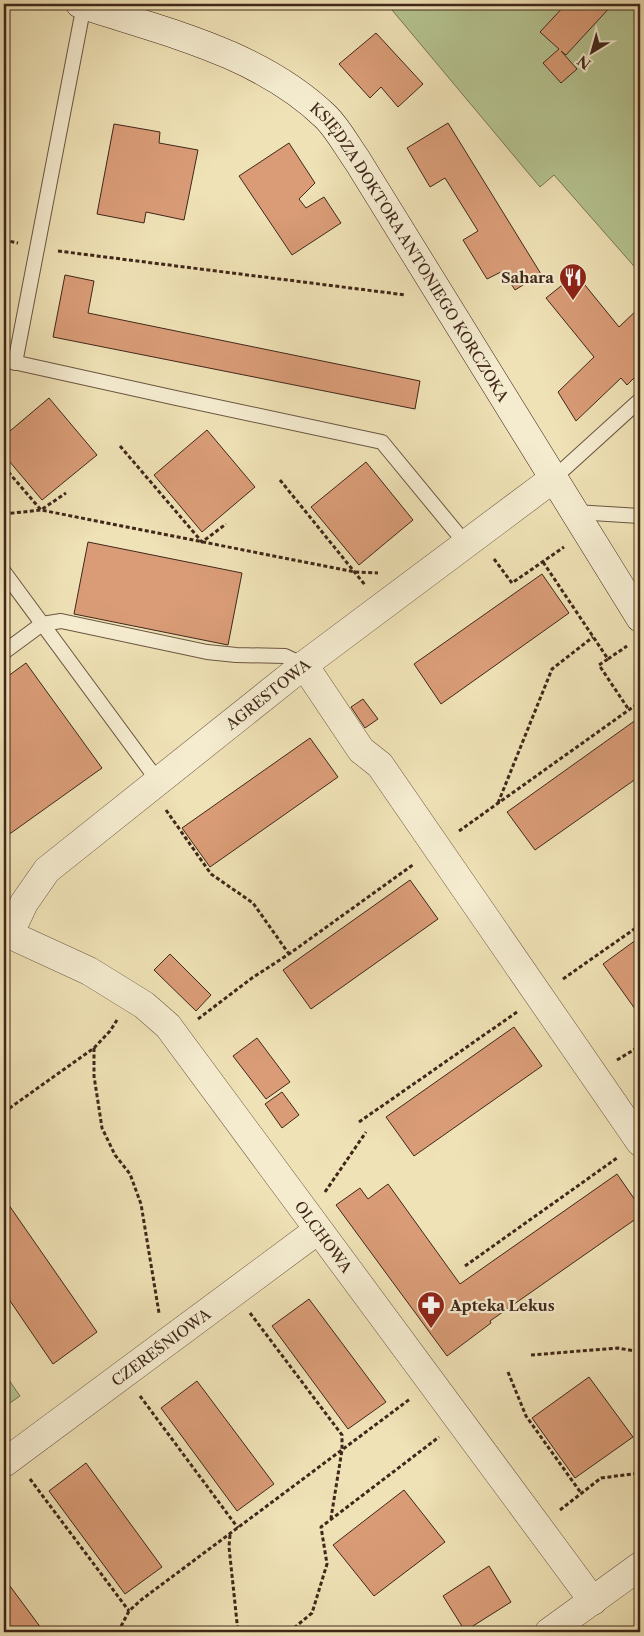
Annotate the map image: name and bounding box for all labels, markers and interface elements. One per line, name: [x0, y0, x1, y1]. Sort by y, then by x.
north arrow: [566, 28, 616, 78]
text: N: [574, 52, 594, 73]
street label: KSIĘDZA DOKTORA ANTONIEGO KORCZOKA: [307, 98, 514, 406]
restaurant icon: Sahara: [558, 262, 588, 301]
place label: Sahara: [501, 268, 554, 287]
street label: AGRESTOWA: [221, 654, 315, 734]
street label: OLCHOWA: [291, 1197, 357, 1277]
pharmacy icon: Apteka Lekus: [416, 1290, 446, 1329]
place label: Apteka Lekus: [449, 1296, 555, 1315]
street label: CZEREŚNIOWA: [107, 1303, 215, 1390]

